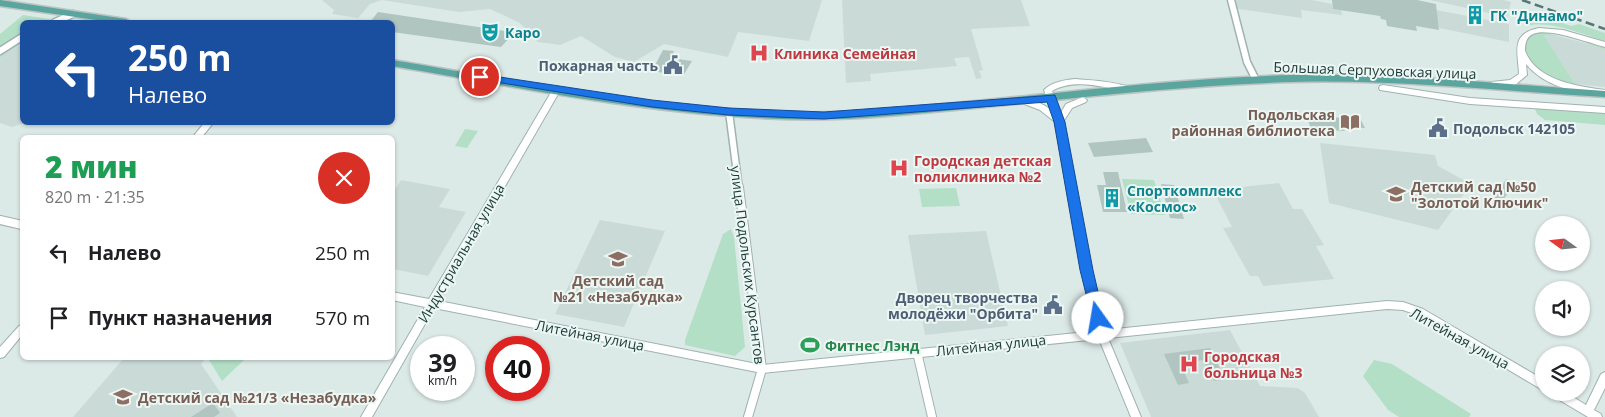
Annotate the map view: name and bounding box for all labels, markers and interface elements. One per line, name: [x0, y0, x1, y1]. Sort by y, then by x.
building icon: ГК "Динамо": [1464, 4, 1486, 26]
place label: ГК "Динамо": [1490, 6, 1583, 25]
theatre icon: Каро: [479, 21, 501, 43]
place label: Каро: [505, 23, 541, 42]
text: 250 m: [128, 34, 232, 81]
icon: left: [45, 40, 110, 105]
hospital icon: Клиника Семейная: [748, 42, 770, 64]
place label: Клиника Семейная: [774, 44, 916, 63]
public building icon: Пожарная часть: [662, 54, 684, 76]
pin: [459, 56, 501, 98]
place label: Пожарная часть: [539, 56, 658, 75]
street label: Большая Серпуховская улица: [1273, 57, 1477, 83]
icon: arrive: [466, 63, 494, 91]
text: Налево: [128, 79, 207, 109]
place label: Подольская районная библиотека: [1172, 105, 1335, 140]
library icon: Подольская районная библиотека: [1339, 111, 1361, 133]
public building icon: Подольск 142105: [1427, 117, 1449, 139]
place label: Подольск 142105: [1453, 119, 1575, 138]
text: 2 мин: [45, 146, 138, 187]
place label: Городская детская поликлиника №2: [914, 151, 1052, 186]
button: close: [318, 152, 370, 204]
hospital icon: Городская детская поликлиника №2: [888, 157, 910, 179]
street label: улица Подольских Курсантов: [726, 165, 770, 365]
place label: Детский сад №50 "Золотой Ключик": [1411, 177, 1548, 212]
street label: Индустриальная улица: [413, 180, 509, 326]
place label: Спорткомплекс «Космос»: [1127, 181, 1242, 216]
school or university icon: Детский сад №50 "Золотой Ключик": [1385, 183, 1407, 205]
text: 820 m · 21:35: [45, 186, 145, 208]
building icon: Спорткомплекс «Космос»: [1101, 187, 1123, 209]
north arrow: [1535, 216, 1590, 271]
map controls: [1535, 216, 1590, 401]
icon: left: [45, 239, 73, 267]
text: Налево: [88, 240, 161, 266]
text: 250 m: [315, 240, 370, 266]
school or university icon: Детский сад №21 «Незабудка»: [607, 248, 629, 270]
place label: Детский сад №21 «Незабудка»: [553, 271, 683, 306]
button: sound: [1535, 281, 1590, 336]
place label: Дворец творчества молодёжи "Орбита": [888, 288, 1038, 323]
position arrow: [1071, 291, 1123, 343]
public building icon: Дворец творчества молодёжи "Орбита": [1042, 294, 1064, 316]
street label: Литейная улица: [1407, 303, 1513, 373]
icon: arrive: [45, 304, 73, 332]
text: Пункт назначения: [88, 305, 273, 331]
text: 570 m: [315, 305, 370, 331]
street label: Литейная улица: [534, 315, 646, 355]
street label: Литейная улица: [935, 330, 1047, 360]
sports icon: Фитнес Лэнд: [799, 334, 821, 356]
speed limit sign: 40: [485, 336, 550, 401]
place label: Фитнес Лэнд: [825, 336, 920, 355]
text: 39: [428, 345, 457, 379]
button: layers: [1535, 346, 1590, 401]
place label: Городская больница №3: [1204, 347, 1302, 382]
hospital icon: Городская больница №3: [1178, 353, 1200, 375]
text: km/h: [428, 372, 457, 389]
school or university icon: Детский сад №21/3 «Незабудка»: [112, 386, 134, 408]
place label: Детский сад №21/3 «Незабудка»: [138, 388, 377, 407]

